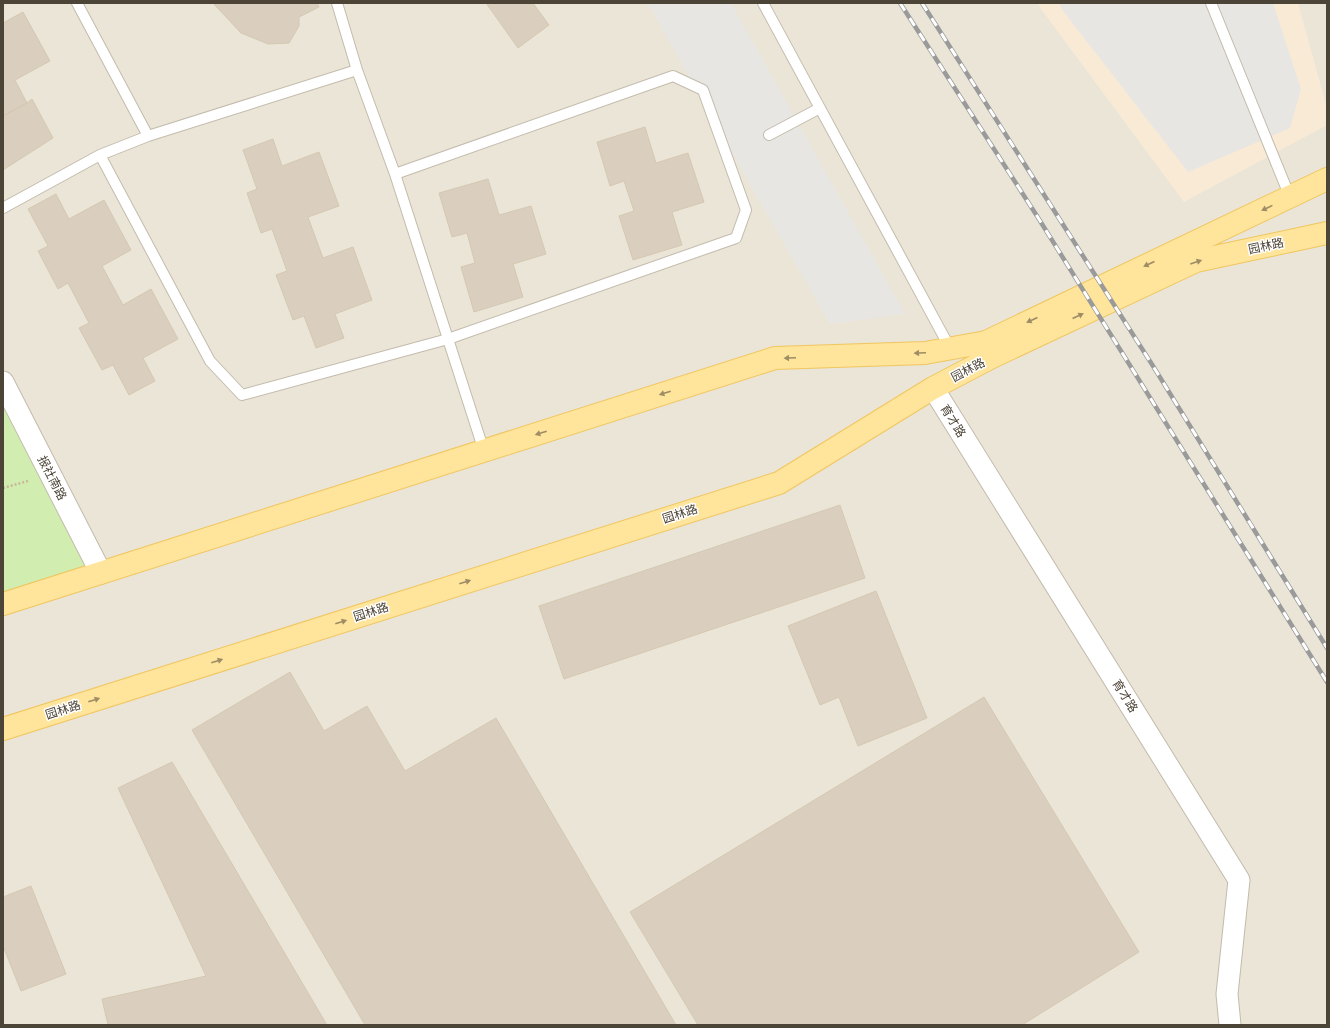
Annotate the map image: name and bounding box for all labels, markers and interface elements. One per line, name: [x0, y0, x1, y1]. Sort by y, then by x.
one-way arrow: [1261, 205, 1272, 211]
street label: 园林路: [1247, 235, 1285, 257]
one-way arrow: [1191, 259, 1203, 265]
one-way arrow: [1144, 261, 1155, 267]
one-way arrow: [1073, 313, 1084, 319]
one-way arrow: [1026, 317, 1038, 323]
one-way arrow: [914, 349, 926, 356]
one-way arrow: [783, 355, 796, 361]
street label: 园林路: [949, 355, 987, 385]
one-way arrow: [659, 391, 671, 397]
street label: 育才路: [938, 402, 968, 440]
one-way arrow: [535, 430, 547, 436]
street label: 报社南路: [35, 453, 69, 503]
street label: 园林路: [661, 502, 699, 526]
one-way arrow: [460, 579, 472, 585]
street label: 园林路: [352, 600, 390, 624]
one-way arrow: [336, 618, 348, 624]
one-way arrow: [212, 658, 224, 664]
street label: 育才路: [1110, 677, 1140, 715]
one-way arrow: [88, 697, 100, 703]
street label: 园林路: [44, 698, 82, 722]

